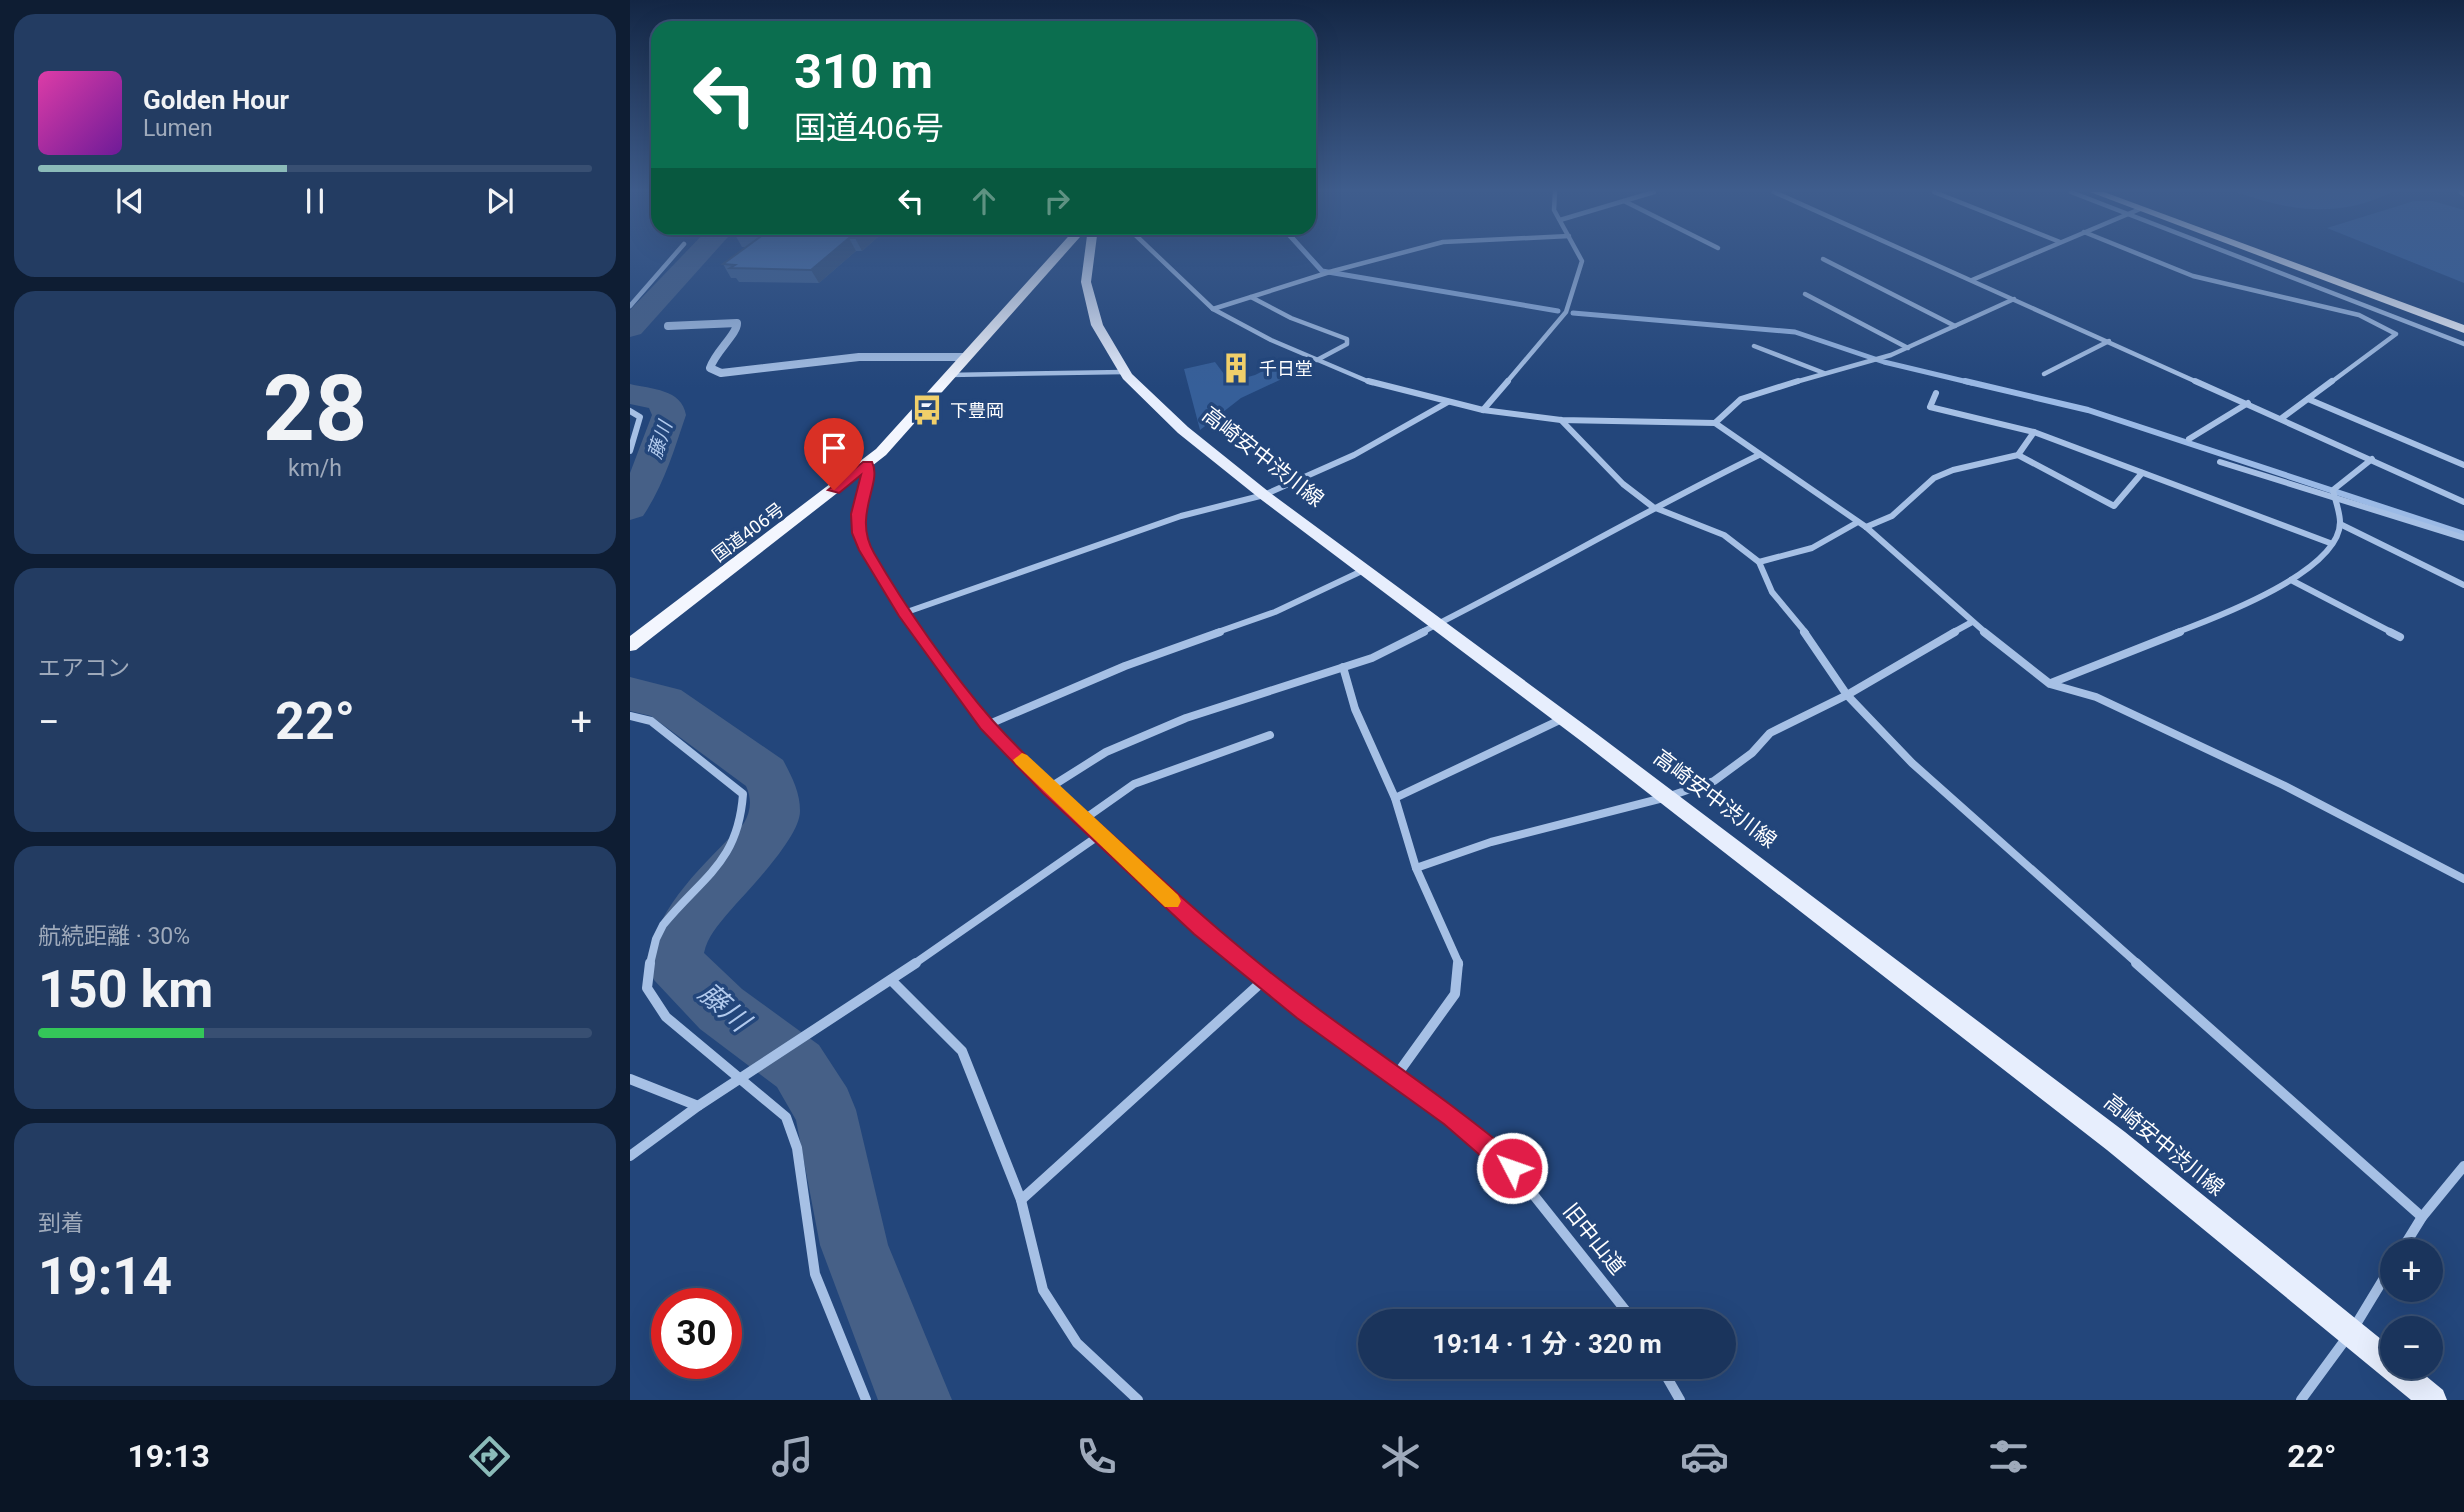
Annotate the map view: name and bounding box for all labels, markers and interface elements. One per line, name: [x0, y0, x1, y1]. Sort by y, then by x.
text: 310 m: [794, 43, 933, 100]
icon: left: [679, 49, 770, 140]
text: Golden Hour: [143, 85, 289, 115]
text: 国道406号: [794, 109, 944, 147]
text: Lumen: [143, 115, 213, 142]
icon: previous: [111, 182, 149, 220]
icon: pause: [296, 182, 334, 220]
icon: next: [481, 182, 519, 220]
icon: left: [892, 182, 930, 220]
icon: ahead: [965, 182, 1003, 220]
icon: right: [1038, 182, 1076, 220]
building icon: 千日堂: [1219, 351, 1253, 385]
text: 28: [263, 356, 367, 462]
place label: 千日堂: [1259, 358, 1313, 379]
bus stop icon: 下豊岡: [910, 393, 944, 427]
place label: 下豊岡: [950, 400, 1004, 421]
street label: 高崎安中渋川線: [1198, 402, 1328, 512]
water label: 藤川: [643, 416, 677, 462]
pin: [804, 418, 864, 490]
icon: arrive: [815, 429, 853, 467]
text: km/h: [288, 455, 342, 482]
street label: 国道406号: [708, 498, 788, 566]
text: エアコン: [38, 655, 130, 682]
text: 22°: [275, 691, 355, 752]
text: −: [38, 700, 60, 744]
text: +: [570, 700, 592, 744]
street label: 高崎安中渋川線: [1649, 745, 1781, 853]
text: 航続距離 · 30%: [38, 923, 190, 950]
text: 150 km: [38, 959, 213, 1020]
water label: 藤川: [692, 976, 758, 1040]
street label: 高崎安中渋川線: [2099, 1089, 2229, 1201]
position arrow: [1475, 1131, 1549, 1205]
street label: 旧中山道: [1558, 1199, 1630, 1279]
text: 到着: [38, 1210, 84, 1237]
map controls: [2380, 1239, 2443, 1379]
button: +: [2380, 1239, 2443, 1302]
text: 19:14: [38, 1246, 172, 1307]
speed limit sign: 30: [651, 1288, 742, 1379]
button: −: [2380, 1316, 2443, 1379]
text: 19:14 · 1 分 · 320 m: [1432, 1329, 1662, 1359]
icon: directions: [465, 1432, 514, 1481]
icon: music: [768, 1432, 817, 1481]
icon: phone: [1072, 1432, 1121, 1481]
icon: climate: [1376, 1432, 1425, 1481]
icon: car: [1680, 1432, 1729, 1481]
icon: filters: [1984, 1432, 2033, 1481]
text: 19:13: [127, 1437, 210, 1475]
text: 22°: [2287, 1437, 2337, 1475]

